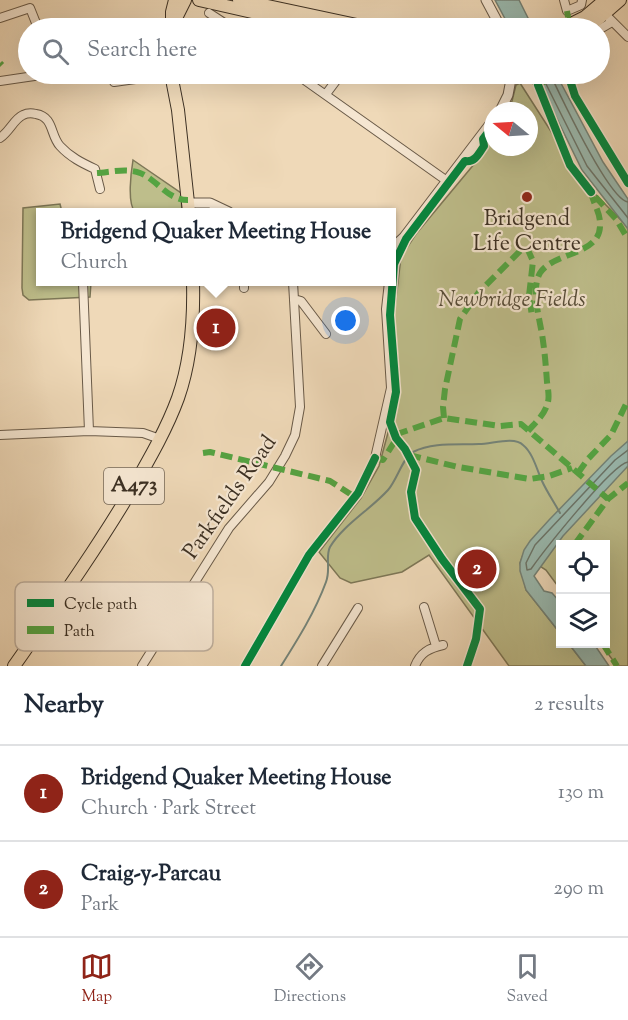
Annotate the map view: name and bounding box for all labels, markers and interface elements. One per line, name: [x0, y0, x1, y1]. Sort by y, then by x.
search box: [18, 18, 610, 84]
icon: search: [39, 35, 72, 68]
text: Search here: [87, 35, 197, 67]
north arrow: [484, 102, 538, 156]
marker: Bridgend Life Centre: [520, 190, 534, 204]
place label: Bridgend Life Centre: [473, 204, 581, 261]
popup: [36, 208, 396, 286]
text: Bridgend Quaker Meeting House: [61, 217, 371, 249]
text: Church: [61, 249, 128, 278]
park label: Newbridge Fields: [438, 285, 586, 317]
pin: 1: [196, 306, 236, 350]
your location: [331, 306, 360, 335]
street label: Parkfields Road: [176, 429, 286, 567]
road number: A473: [104, 468, 164, 504]
map controls: [556, 540, 610, 648]
button: locate: [556, 540, 610, 594]
pin: 2: [458, 546, 496, 592]
legend: [15, 582, 213, 651]
text: Cycle path: [64, 594, 138, 617]
button: layers: [556, 594, 610, 648]
text: Path: [64, 621, 95, 644]
text: Nearby: [24, 687, 104, 724]
text: 2 results: [534, 691, 604, 720]
text: Bridgend Quaker Meeting House: [81, 763, 392, 795]
text: 1: [40, 779, 47, 808]
text: 130 m: [558, 779, 604, 808]
text: Church · Park Street: [81, 795, 256, 824]
text: Craig-y-Parcau: [81, 859, 221, 891]
text: 2: [39, 875, 48, 904]
text: 290 m: [554, 875, 604, 904]
text: Park: [81, 891, 119, 920]
tab: Map: [80, 950, 113, 1009]
tab: Directions: [274, 950, 346, 1009]
tab: Saved: [507, 950, 548, 1009]

